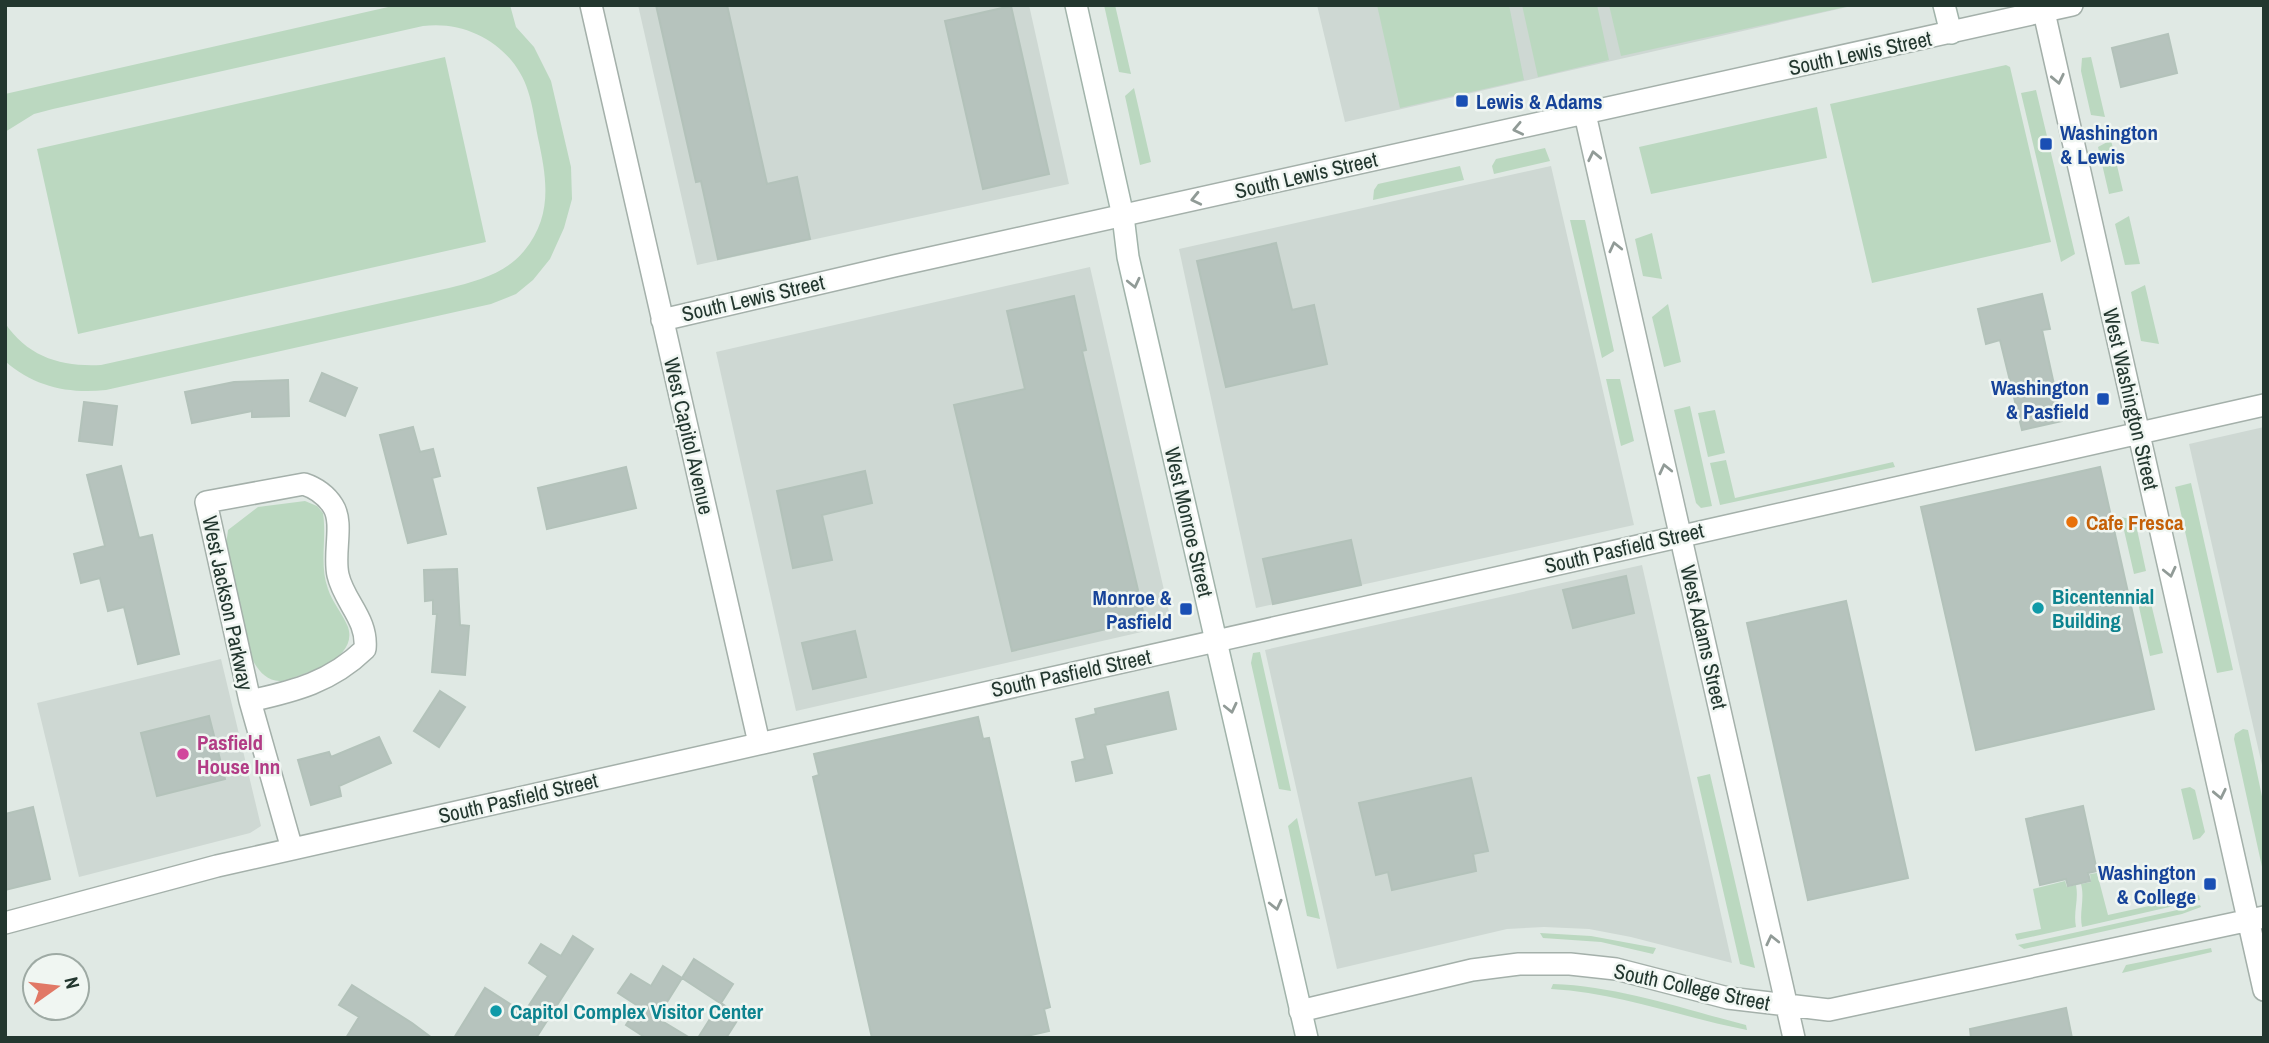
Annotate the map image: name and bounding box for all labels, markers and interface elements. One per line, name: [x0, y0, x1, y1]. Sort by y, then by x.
street label: South Lewis Street: [1786, 24, 1934, 82]
one-way arrow: [2050, 73, 2065, 85]
place label: Lewis & Adams: [1476, 87, 1603, 116]
marker: Lewis & Adams: [1454, 93, 1470, 109]
place label: Washington & Lewis: [2060, 118, 2158, 171]
one-way arrow: [1512, 120, 1524, 135]
marker: Washington & Lewis: [2038, 136, 2054, 152]
street label: South Lewis Street: [1232, 144, 1380, 205]
one-way arrow: [1588, 150, 1602, 162]
one-way arrow: [1190, 191, 1202, 206]
one-way arrow: [1609, 241, 1624, 253]
street label: South Lewis Street: [679, 267, 827, 328]
one-way arrow: [1126, 277, 1140, 289]
street label: West Washington Street: [2096, 305, 2166, 493]
street label: West Capitol Avenue: [657, 355, 721, 517]
place label: Washington & Pasfield: [1991, 373, 2089, 426]
marker: Washington & Pasfield: [2095, 391, 2111, 407]
street label: West Monroe Street: [1158, 444, 1220, 600]
one-way arrow: [1659, 463, 1673, 475]
place label: Cafe Fresca: [2086, 508, 2184, 537]
street label: West Jackson Parkway: [195, 513, 261, 693]
marker: Cafe Fresca: [2064, 514, 2080, 530]
street label: South Pasfield Street: [1541, 516, 1707, 580]
street label: West Adams Street: [1673, 562, 1735, 712]
one-way arrow: [2162, 566, 2176, 578]
place label: Bicentennial Building: [2052, 582, 2154, 635]
place label: Monroe & Pasfield: [1093, 583, 1173, 636]
marker: Bicentennial Building: [2030, 600, 2046, 616]
marker: Monroe & Pasfield: [1178, 601, 1194, 617]
street label: South Pasfield Street: [988, 642, 1154, 704]
one-way arrow: [1223, 702, 1238, 714]
place label: Pasfield House Inn: [197, 728, 280, 781]
marker: Pasfield House Inn: [175, 746, 191, 762]
street label: South Pasfield Street: [435, 766, 601, 830]
one-way arrow: [2212, 788, 2227, 800]
place label: Washington & College: [2098, 858, 2196, 911]
marker: Washington & College: [2202, 876, 2218, 892]
one-way arrow: [1267, 899, 1282, 911]
one-way arrow: [1766, 934, 1780, 946]
north arrow: [21, 952, 91, 1022]
street label: South College Street: [1611, 956, 1773, 1018]
text: N: [59, 974, 86, 991]
place label: Capitol Complex Visitor Center: [510, 997, 764, 1026]
marker: Capitol Complex Visitor Center: [488, 1003, 504, 1019]

